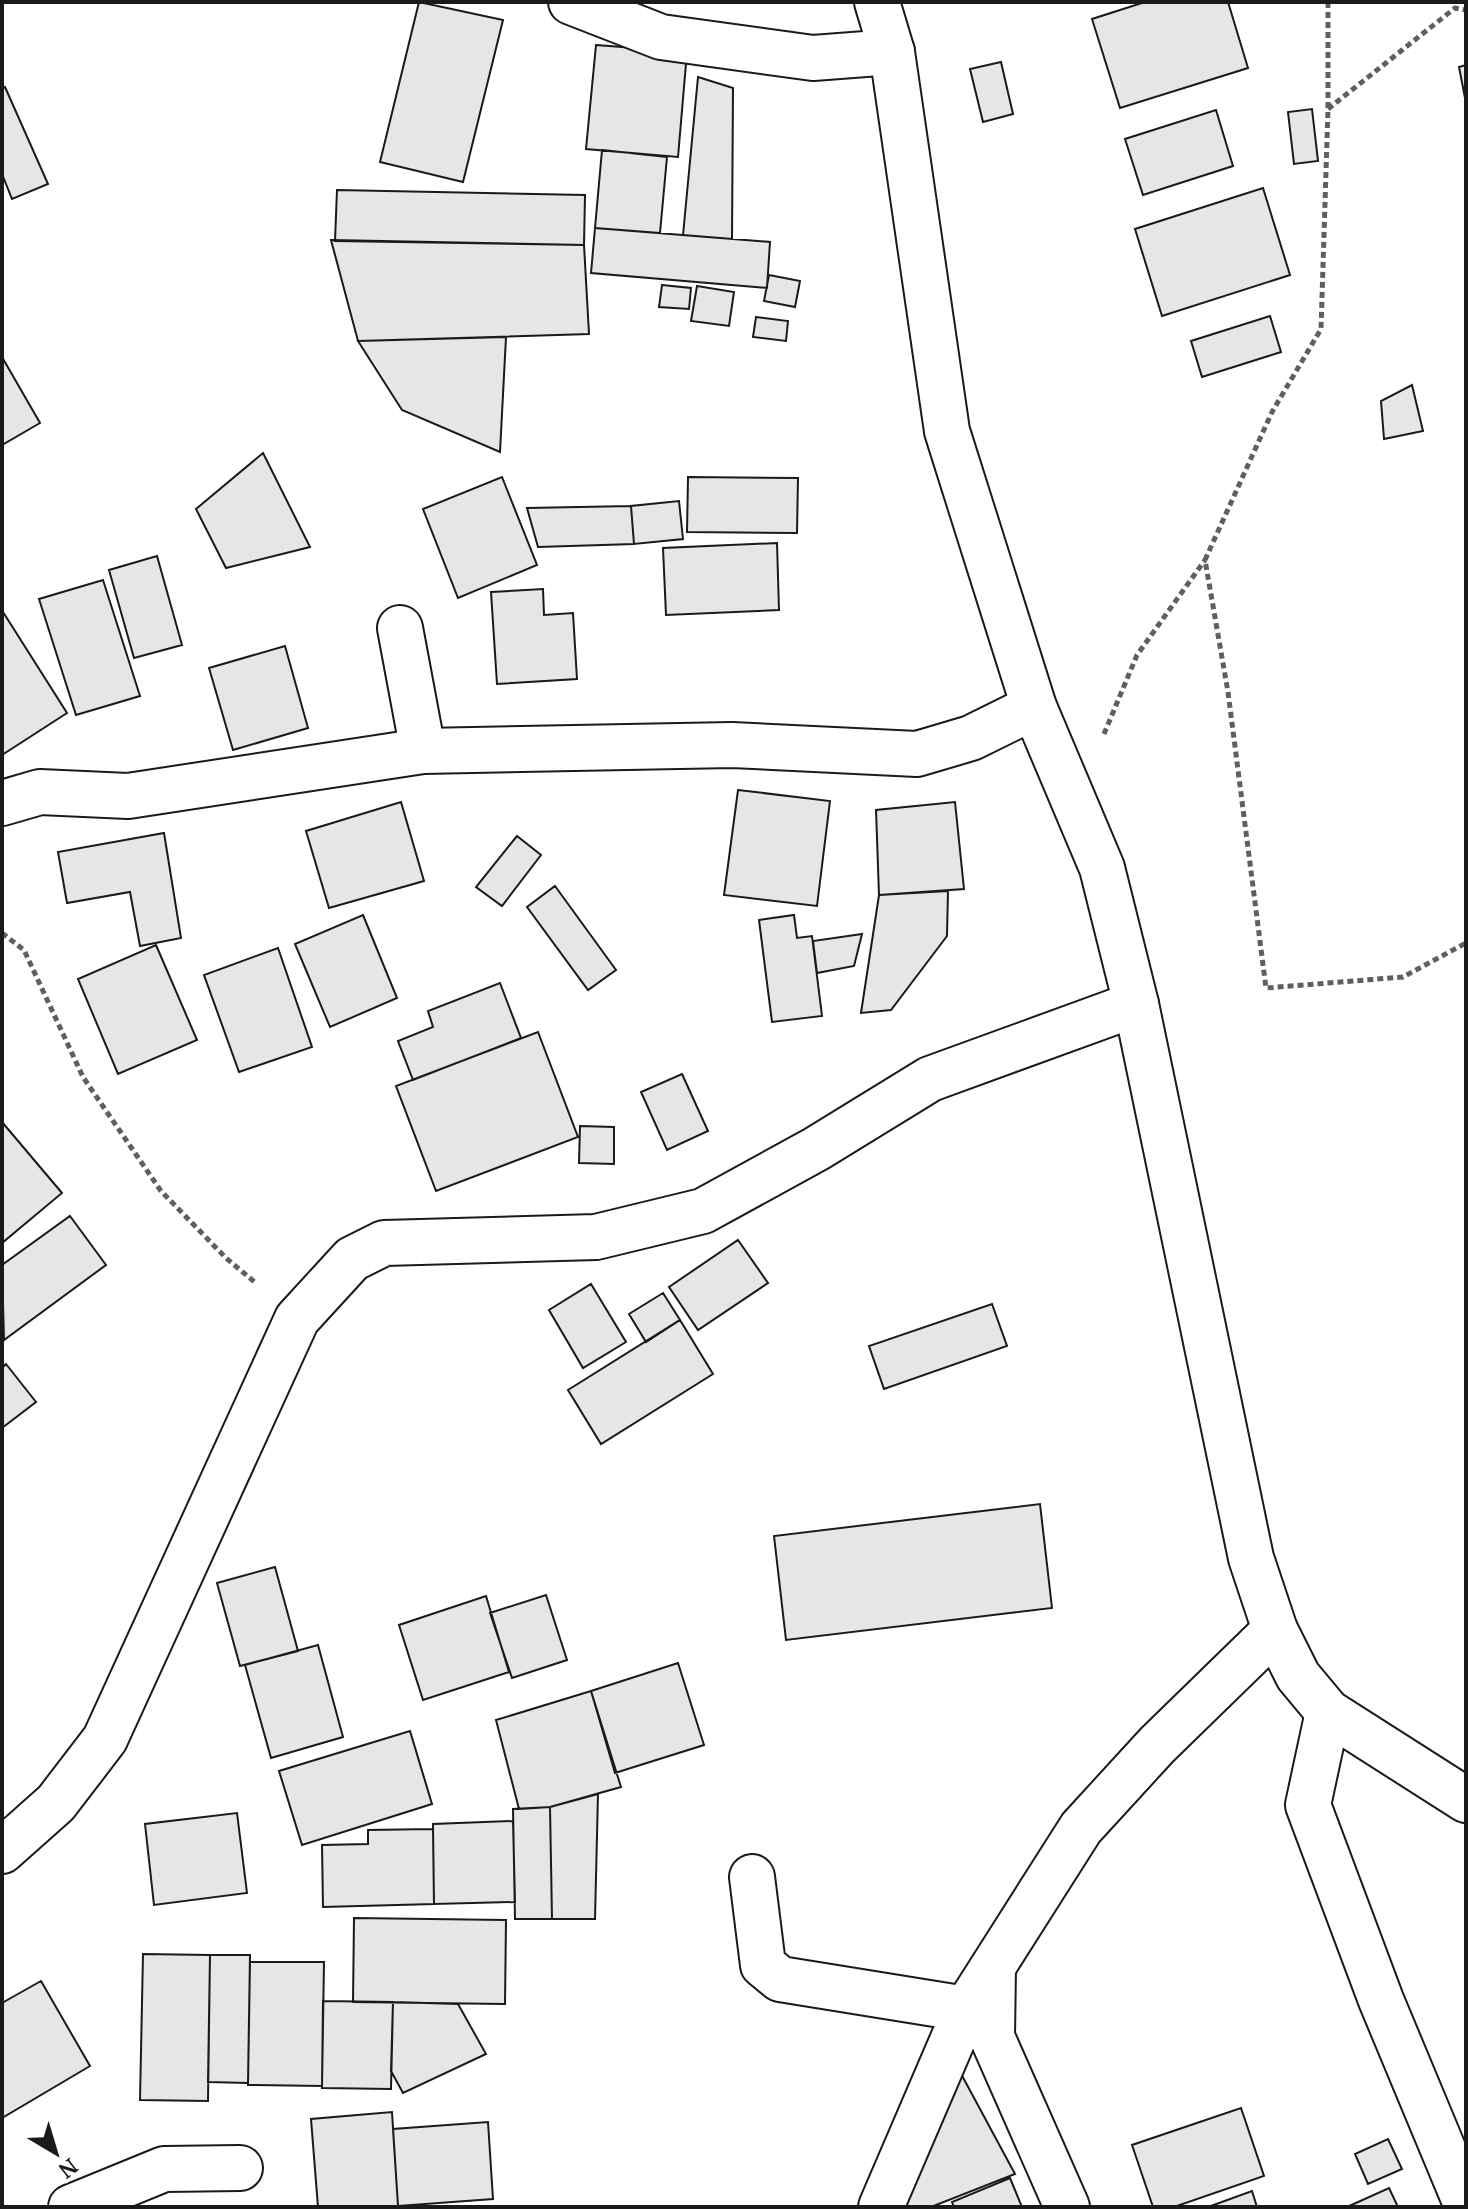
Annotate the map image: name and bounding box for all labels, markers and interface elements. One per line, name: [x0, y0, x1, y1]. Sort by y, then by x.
north arrow: [16, 2113, 96, 2193]
text: N: [53, 2153, 84, 2186]

